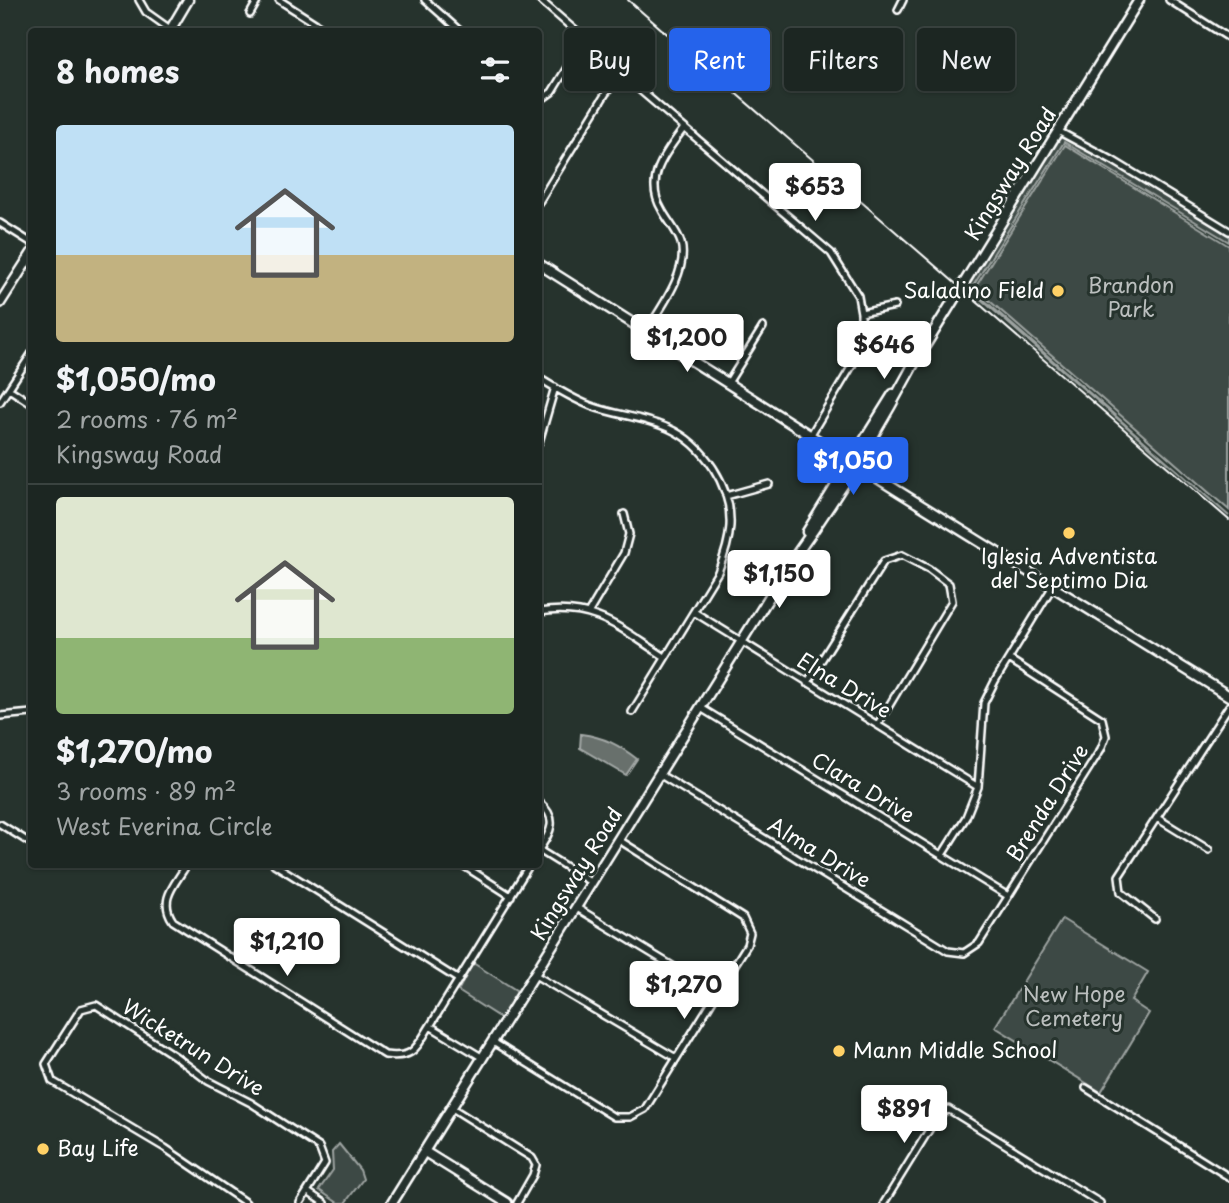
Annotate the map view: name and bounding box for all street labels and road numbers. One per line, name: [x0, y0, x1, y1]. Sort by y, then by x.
street label: Kingsway Road: [955, 100, 1063, 246]
street label: Elna Drive: [792, 643, 899, 725]
street label: Brenda Drive: [997, 737, 1095, 867]
street label: Clara Drive: [806, 743, 922, 830]
street label: Kingsway Road: [521, 800, 629, 946]
street label: Alma Drive: [762, 808, 878, 895]
street label: Wicketrun Drive: [117, 990, 271, 1103]

